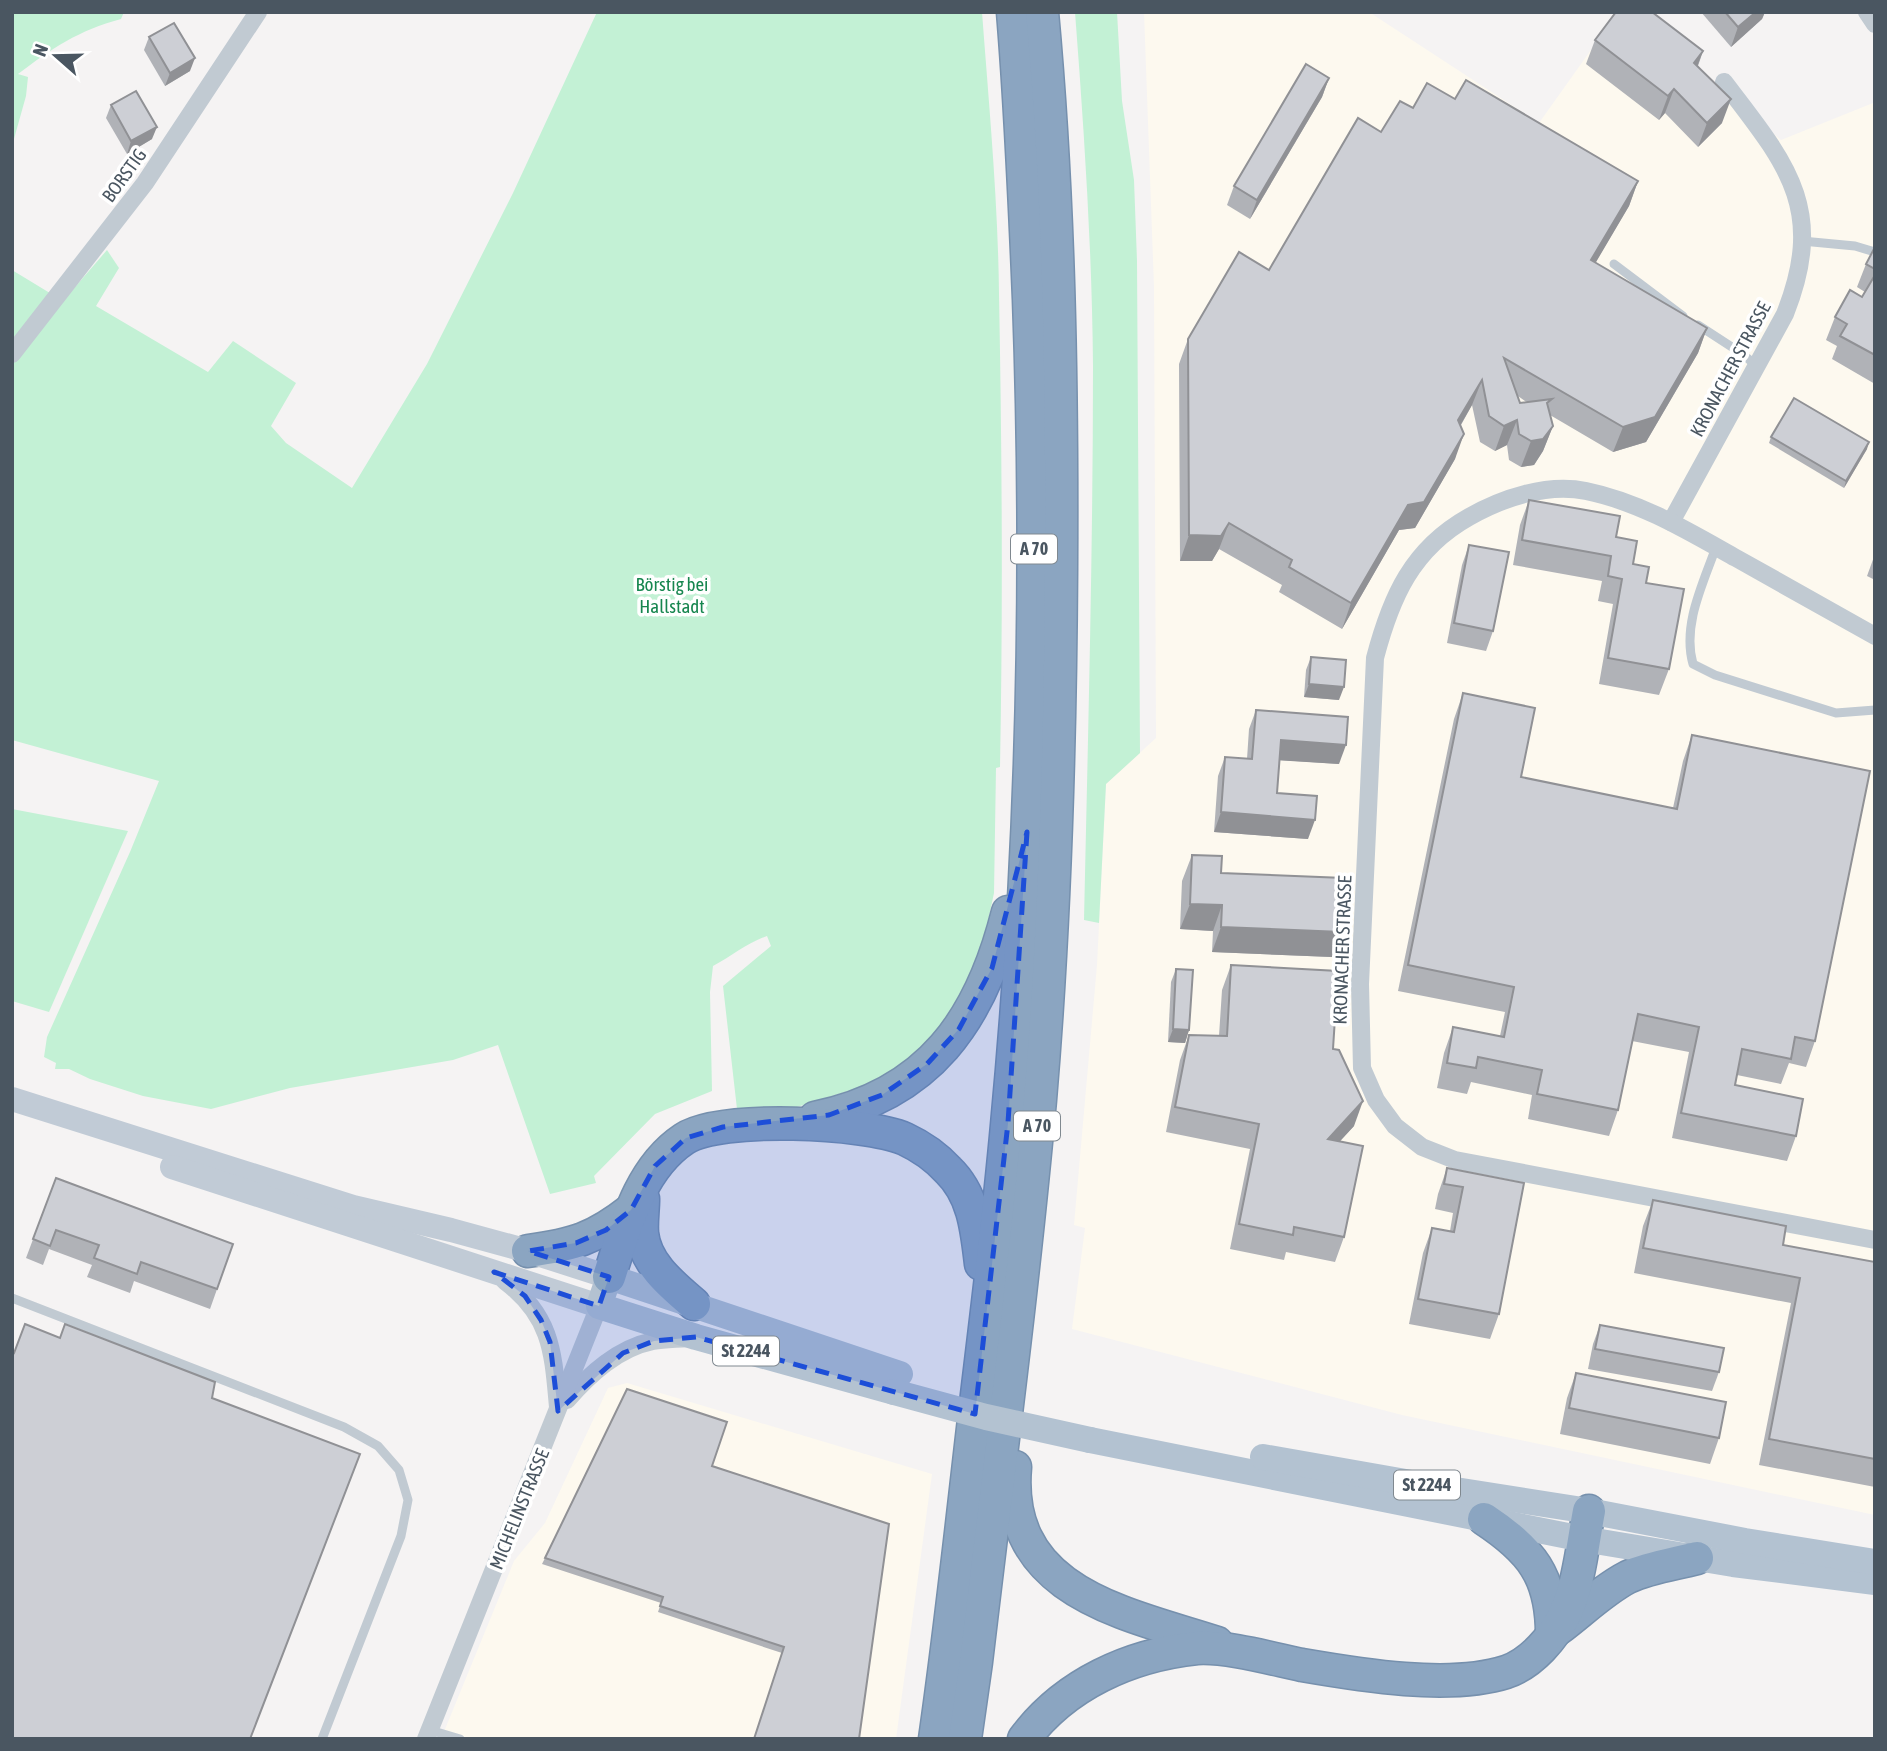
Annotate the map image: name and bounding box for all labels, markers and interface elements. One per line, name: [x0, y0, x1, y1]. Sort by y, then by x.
north arrow: [21, 21, 91, 91]
text: N: [28, 41, 52, 59]
street label: BORSTIG: [97, 144, 151, 206]
street label: KRONACHER STRASSE: [1685, 298, 1775, 440]
road number: A 70: [1011, 534, 1057, 564]
park label: Börstig bei Hallstadt: [636, 573, 708, 617]
street label: KRONACHER STRASSE: [1328, 875, 1356, 1025]
road number: A 70: [1014, 1112, 1060, 1140]
road number: St 2244: [713, 1336, 779, 1366]
street label: MICHELINSTRASSE: [485, 1446, 553, 1572]
road number: St 2244: [1394, 1470, 1460, 1500]

